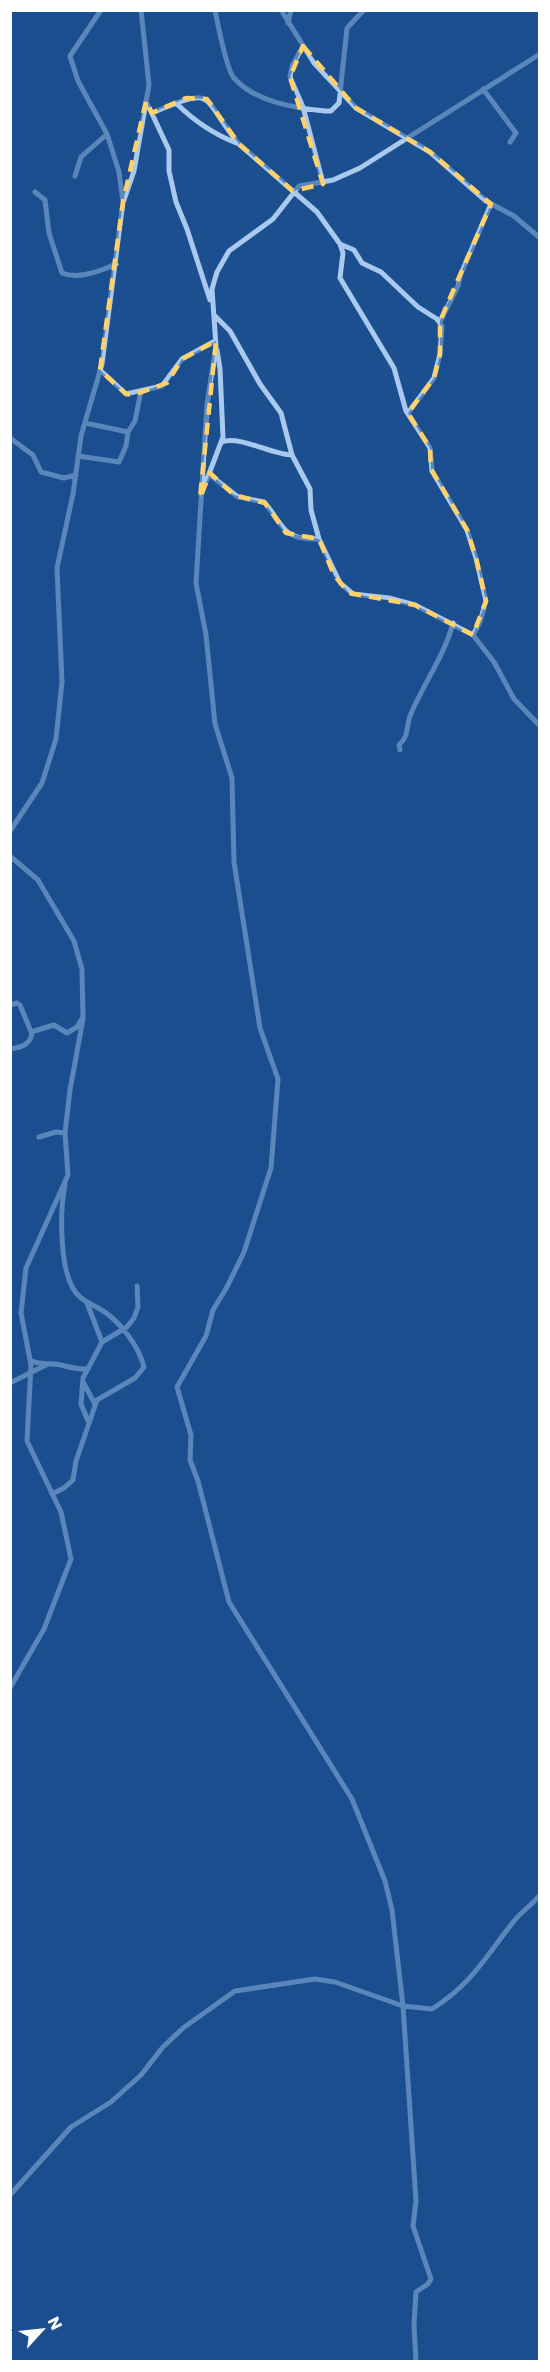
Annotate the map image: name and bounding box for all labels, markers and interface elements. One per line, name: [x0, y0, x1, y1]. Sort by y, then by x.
north arrow: [12, 2300, 72, 2360]
text: N: [42, 2313, 68, 2334]

